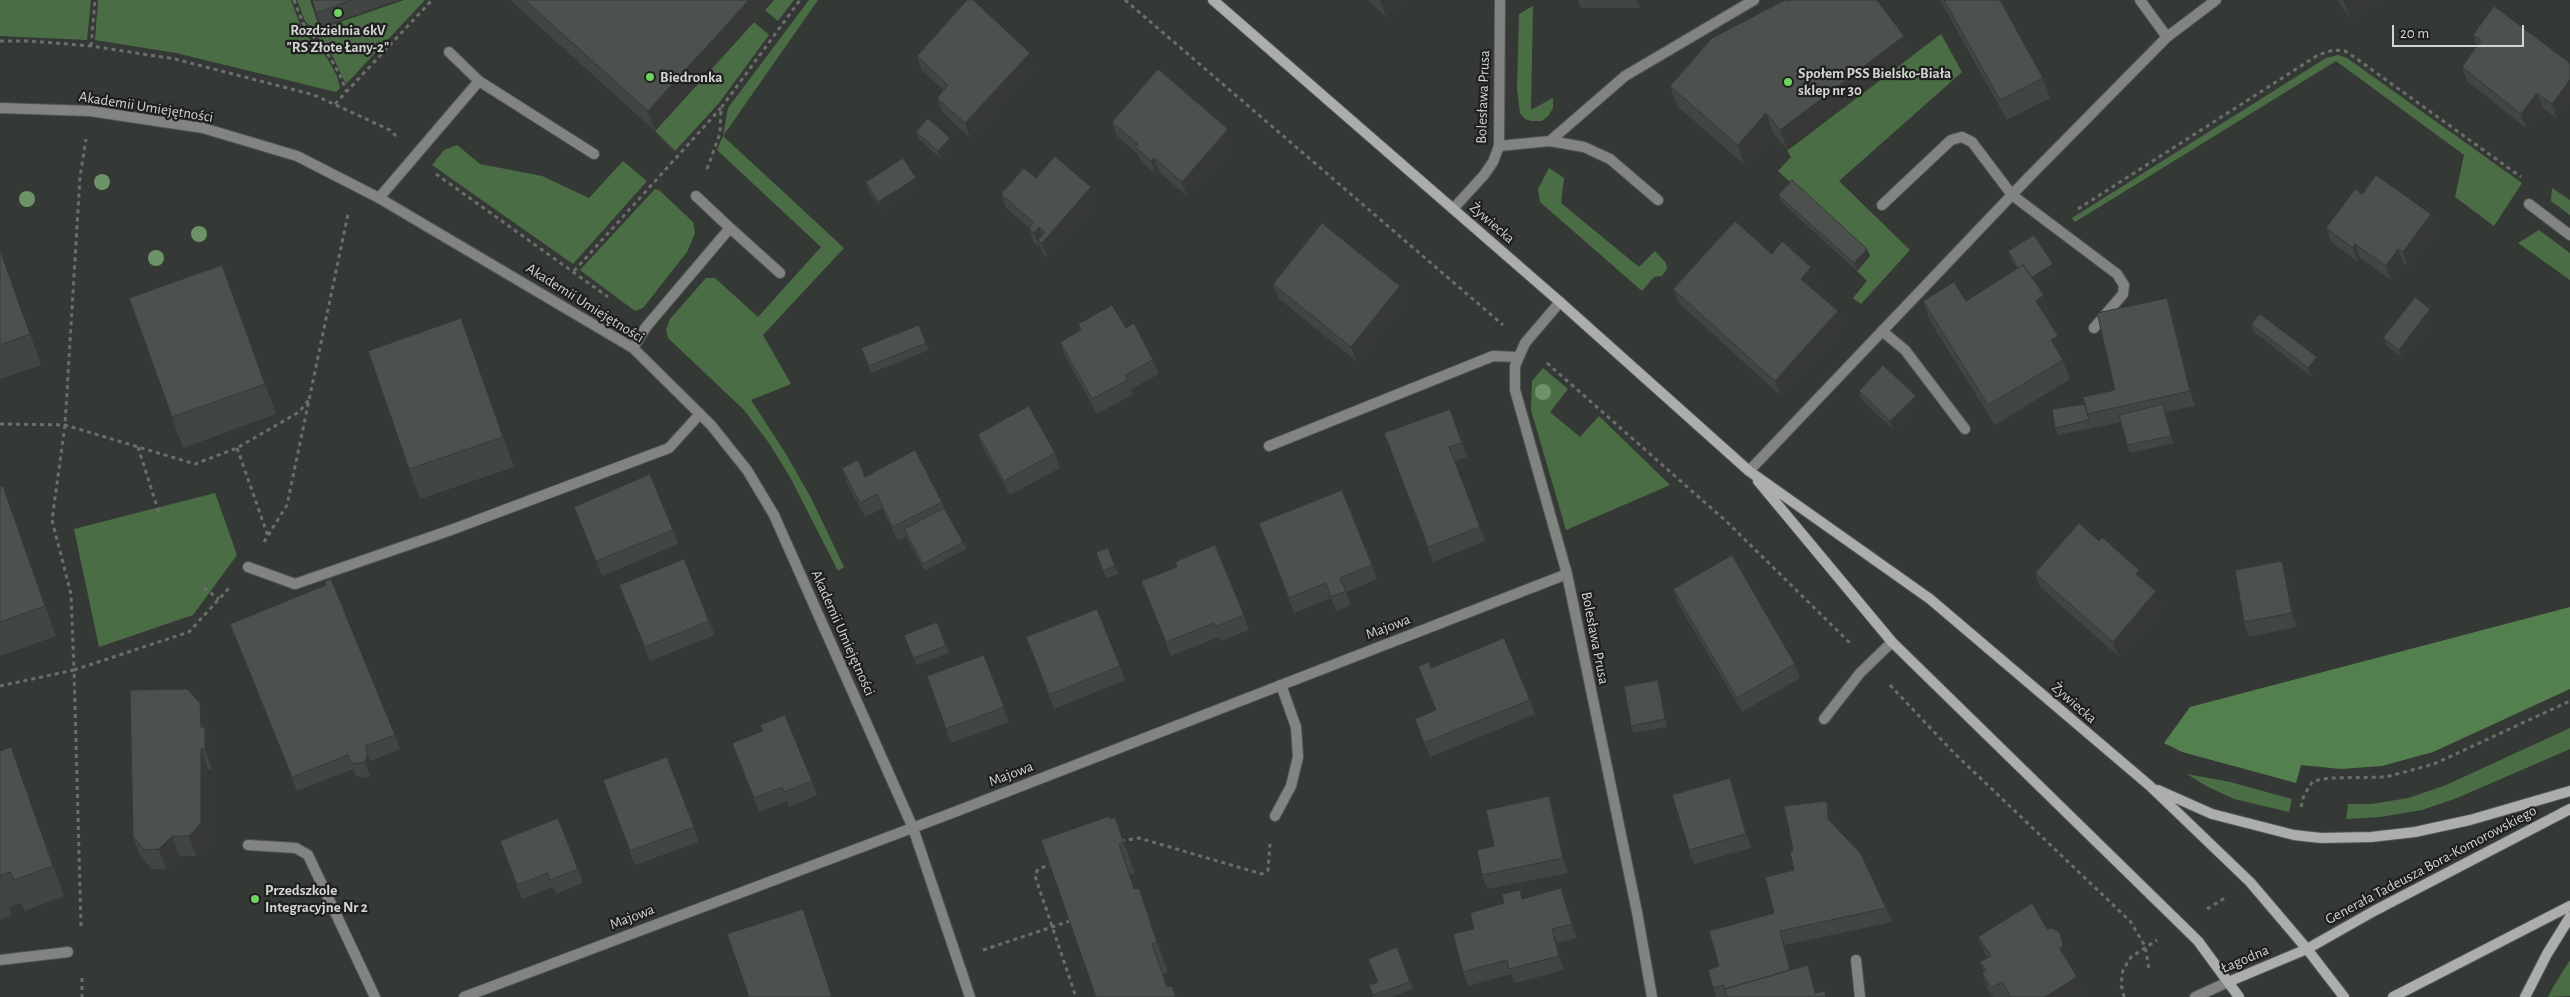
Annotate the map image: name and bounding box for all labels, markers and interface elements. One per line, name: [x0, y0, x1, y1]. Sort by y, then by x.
marker: Rozdzielnia 6kV "RS Złote Łany-2": [332, 7, 344, 19]
scale bar: [2395, 15, 2528, 47]
place label: Rozdzielnia 6kV "RS Złote Łany-2": [287, 21, 389, 56]
text: 20 m: [2400, 26, 2429, 41]
street label: Bolesława Prusa: [1472, 50, 1494, 144]
place label: Społem PSS Bielsko-Biała sklep nr 30: [1798, 64, 1951, 99]
place label: Biedronka: [660, 68, 722, 86]
marker: Biedronka: [644, 71, 656, 83]
marker: Społem PSS Bielsko-Biała sklep nr 30: [1782, 76, 1794, 88]
street label: Akademii Umiejętności: [77, 87, 215, 127]
street label: Żywiecka: [1466, 199, 1518, 247]
street label: Akademii Umiejętności: [523, 259, 647, 347]
street label: Akademii Umiejętności: [807, 567, 879, 699]
street label: Bolesława Prusa: [1577, 590, 1613, 686]
street label: Majowa: [1363, 610, 1413, 644]
street label: Żywiecka: [2048, 679, 2100, 727]
street label: Majowa: [986, 757, 1036, 791]
street label: Generała Tadeusza Bora-Komorowskiego: [2322, 801, 2540, 929]
place label: Przedszkole Integracyjne Nr 2: [265, 881, 368, 916]
marker: Przedszkole Integracyjne Nr 2: [249, 893, 261, 905]
street label: Majowa: [607, 900, 657, 934]
street label: Łagodna: [2218, 941, 2272, 977]

